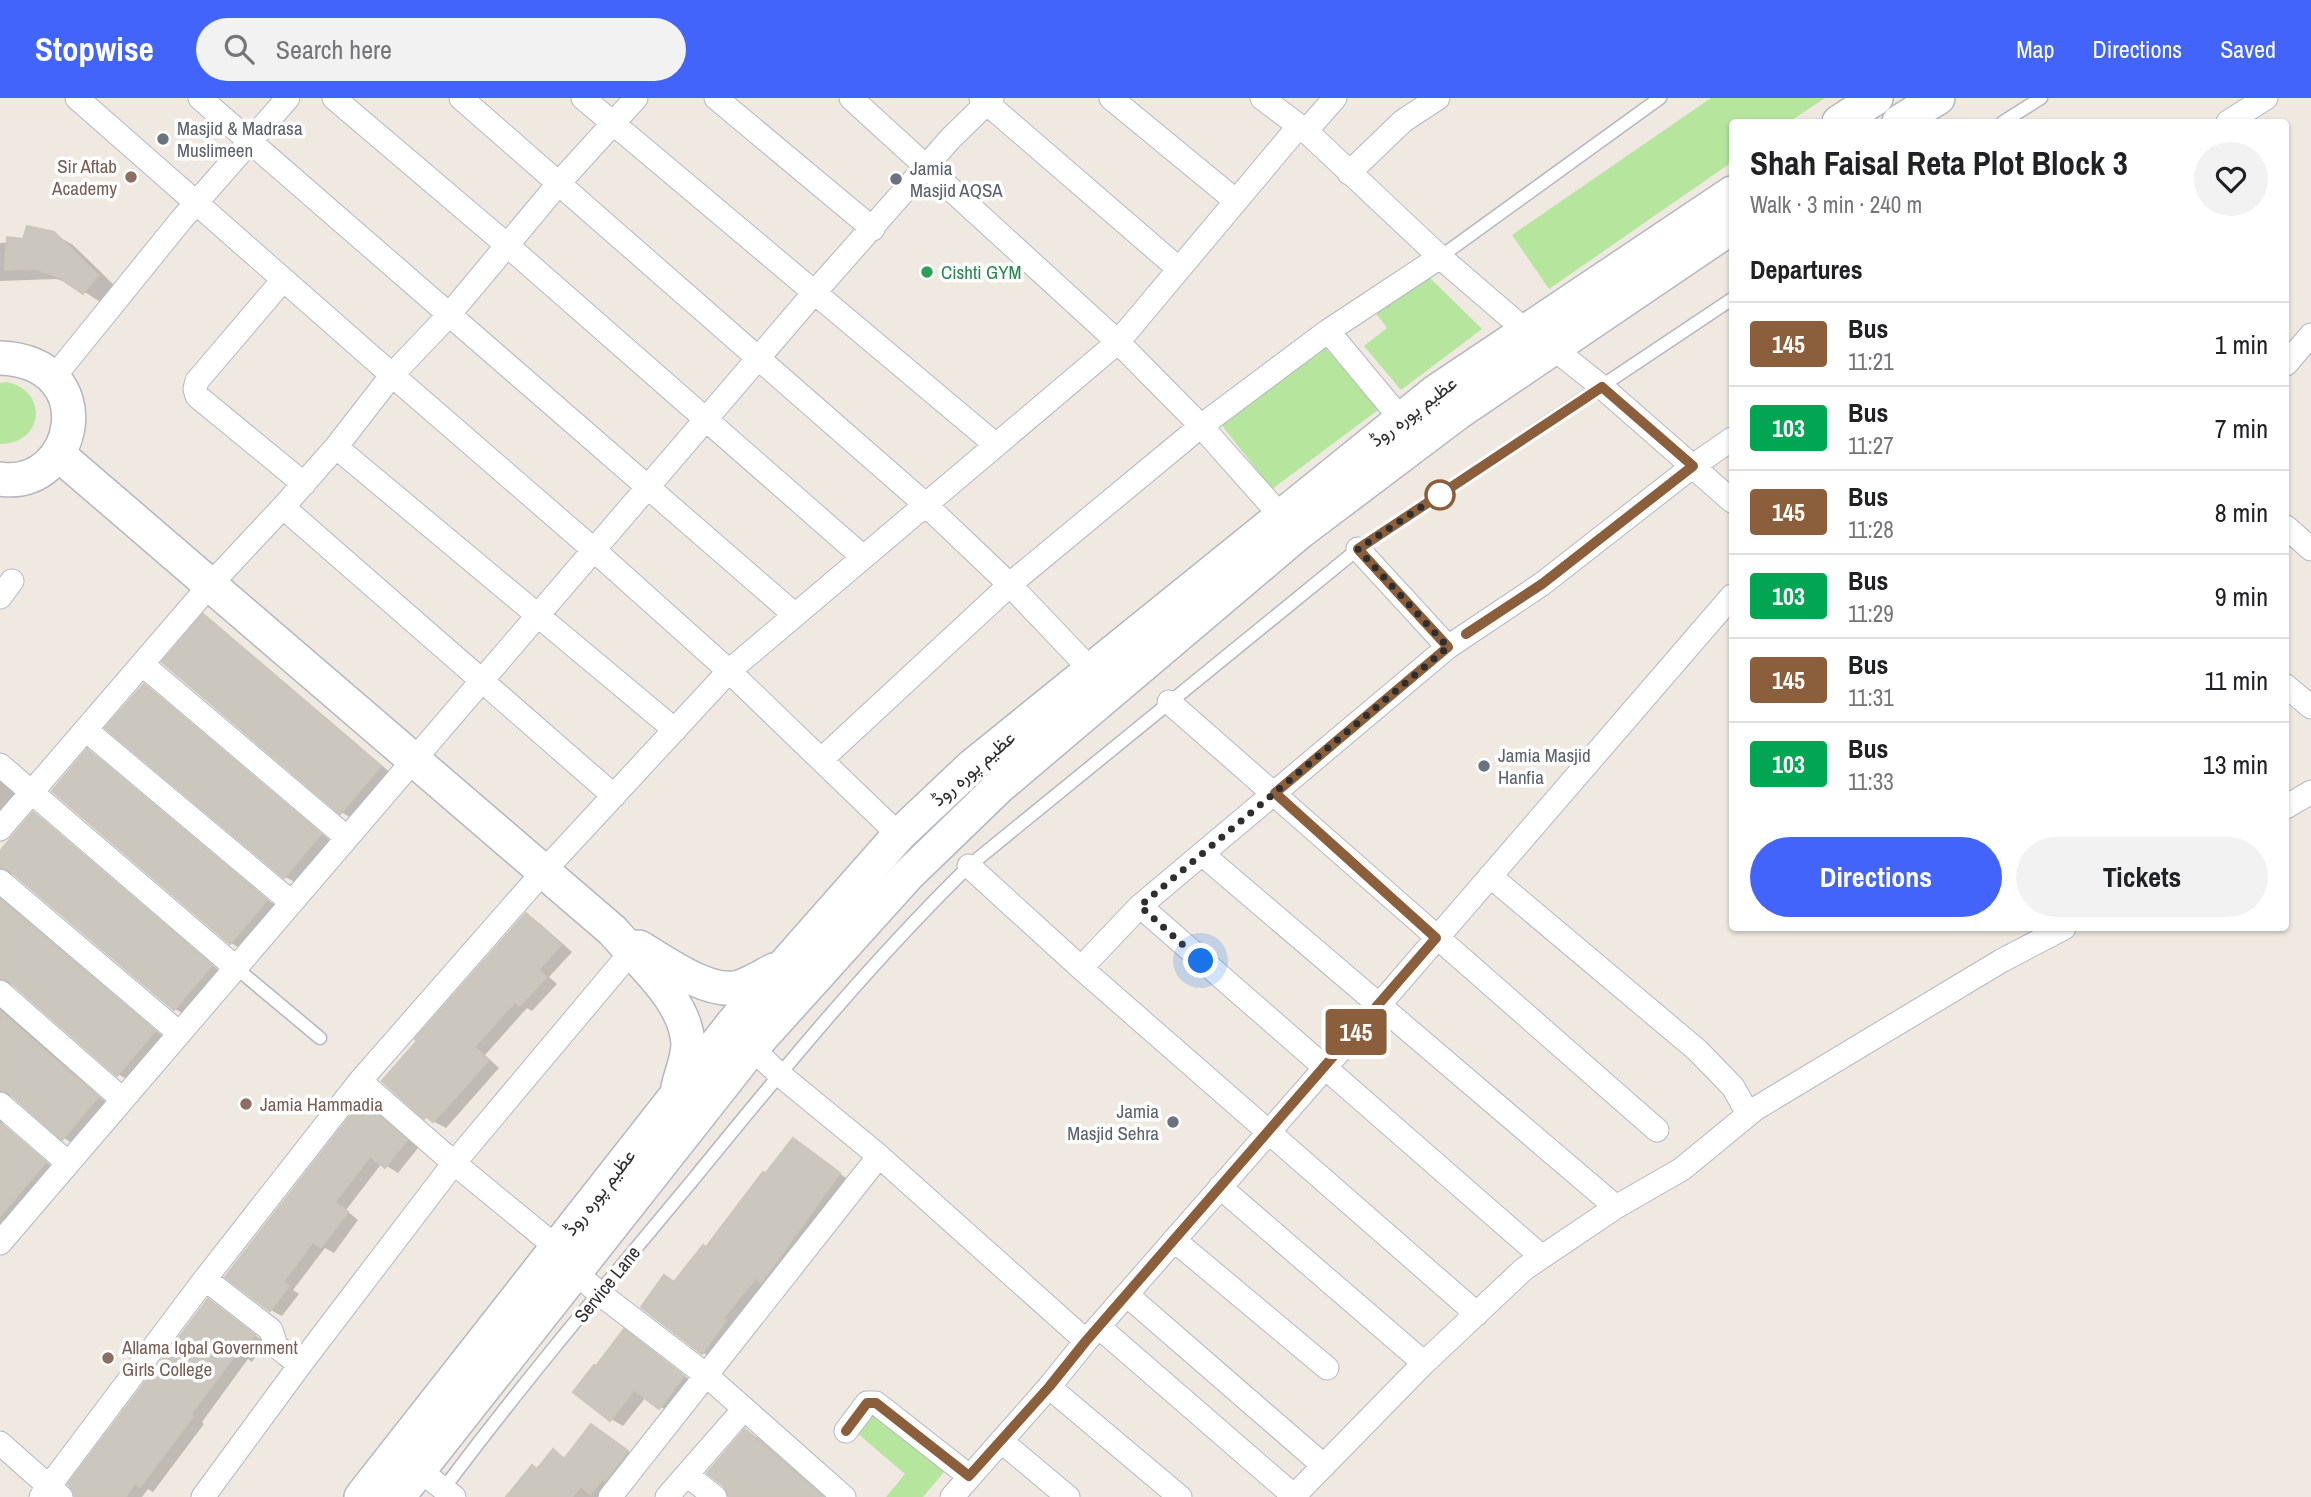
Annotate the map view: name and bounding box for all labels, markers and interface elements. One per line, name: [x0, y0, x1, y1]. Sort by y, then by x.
search box: [196, 18, 686, 81]
text: Stopwise: [35, 27, 154, 71]
icon: search: [220, 30, 258, 68]
text: Search here: [276, 32, 392, 67]
text: Map: [2016, 33, 2054, 65]
text: Directions: [2092, 33, 2182, 65]
text: Saved: [2220, 33, 2276, 65]
place label: Masjid & Madrasa Muslimeen: [177, 115, 303, 163]
marker: Masjid & Madrasa Muslimeen: [155, 131, 171, 147]
text: Shah Faisal Reta Plot Block 3: [1750, 141, 2128, 185]
button: heart: [2194, 142, 2268, 216]
place label: Sir Aftab Academy: [51, 153, 117, 201]
place label: Jamia Masjid AQSA: [910, 155, 1003, 203]
marker: Sir Aftab Academy: [123, 169, 139, 185]
marker: Jamia Masjid AQSA: [888, 171, 904, 187]
text: Walk · 3 min · 240 m: [1750, 189, 1922, 220]
text: Departures: [1750, 252, 1863, 287]
place label: Cishti GYM: [941, 259, 1022, 285]
marker: Cishti GYM: [919, 264, 935, 280]
text: Bus: [1848, 311, 1888, 346]
text: 1 min: [2215, 327, 2268, 362]
text: 145: [1772, 328, 1805, 360]
text: 11:21: [1848, 346, 1894, 377]
street label: عظیم پورہ روڈ: [1364, 370, 1463, 453]
text: Bus: [1848, 395, 1888, 430]
text: 7 min: [2215, 411, 2268, 446]
text: 103: [1772, 412, 1805, 444]
text: 11:27: [1848, 430, 1894, 461]
text: Bus: [1848, 479, 1888, 514]
unlabelled marker: [1425, 480, 1455, 510]
text: 8 min: [2215, 495, 2268, 530]
text: 145: [1772, 496, 1805, 528]
text: 11:28: [1848, 514, 1894, 545]
text: Bus: [1848, 563, 1888, 598]
text: 9 min: [2215, 579, 2268, 614]
text: 103: [1772, 580, 1805, 612]
text: 11:29: [1848, 598, 1894, 629]
text: Bus: [1848, 647, 1888, 682]
text: 11 min: [2204, 663, 2268, 698]
text: 145: [1772, 664, 1805, 696]
text: 11:31: [1848, 682, 1894, 713]
street label: عظیم پورہ روڈ: [925, 724, 1021, 812]
text: Bus: [1848, 731, 1888, 766]
place label: Jamia Masjid Hanfia: [1498, 742, 1591, 790]
text: 13 min: [2203, 747, 2268, 782]
text: 103: [1772, 748, 1805, 780]
marker: Jamia Masjid Hanfia: [1476, 758, 1492, 774]
text: 11:33: [1848, 766, 1894, 797]
button: Directions: [1750, 837, 2002, 917]
button: Tickets: [2016, 837, 2268, 917]
your location: [1183, 943, 1218, 978]
line badge: 145: [1316, 1009, 1396, 1055]
text: 145: [1340, 1016, 1372, 1048]
place label: Jamia Hammadia: [260, 1091, 383, 1117]
marker: Jamia Hammadia: [238, 1096, 254, 1112]
place label: Jamia Masjid Sehra: [1067, 1098, 1159, 1146]
marker: Jamia Masjid Sehra: [1165, 1114, 1181, 1130]
street label: عظیم پورہ روڈ: [557, 1143, 642, 1241]
street label: Service Lane: [568, 1240, 646, 1328]
place label: Allama Iqbal Government Girls College: [121, 1334, 298, 1382]
marker: Allama Iqbal Government Girls College: [100, 1350, 116, 1366]

